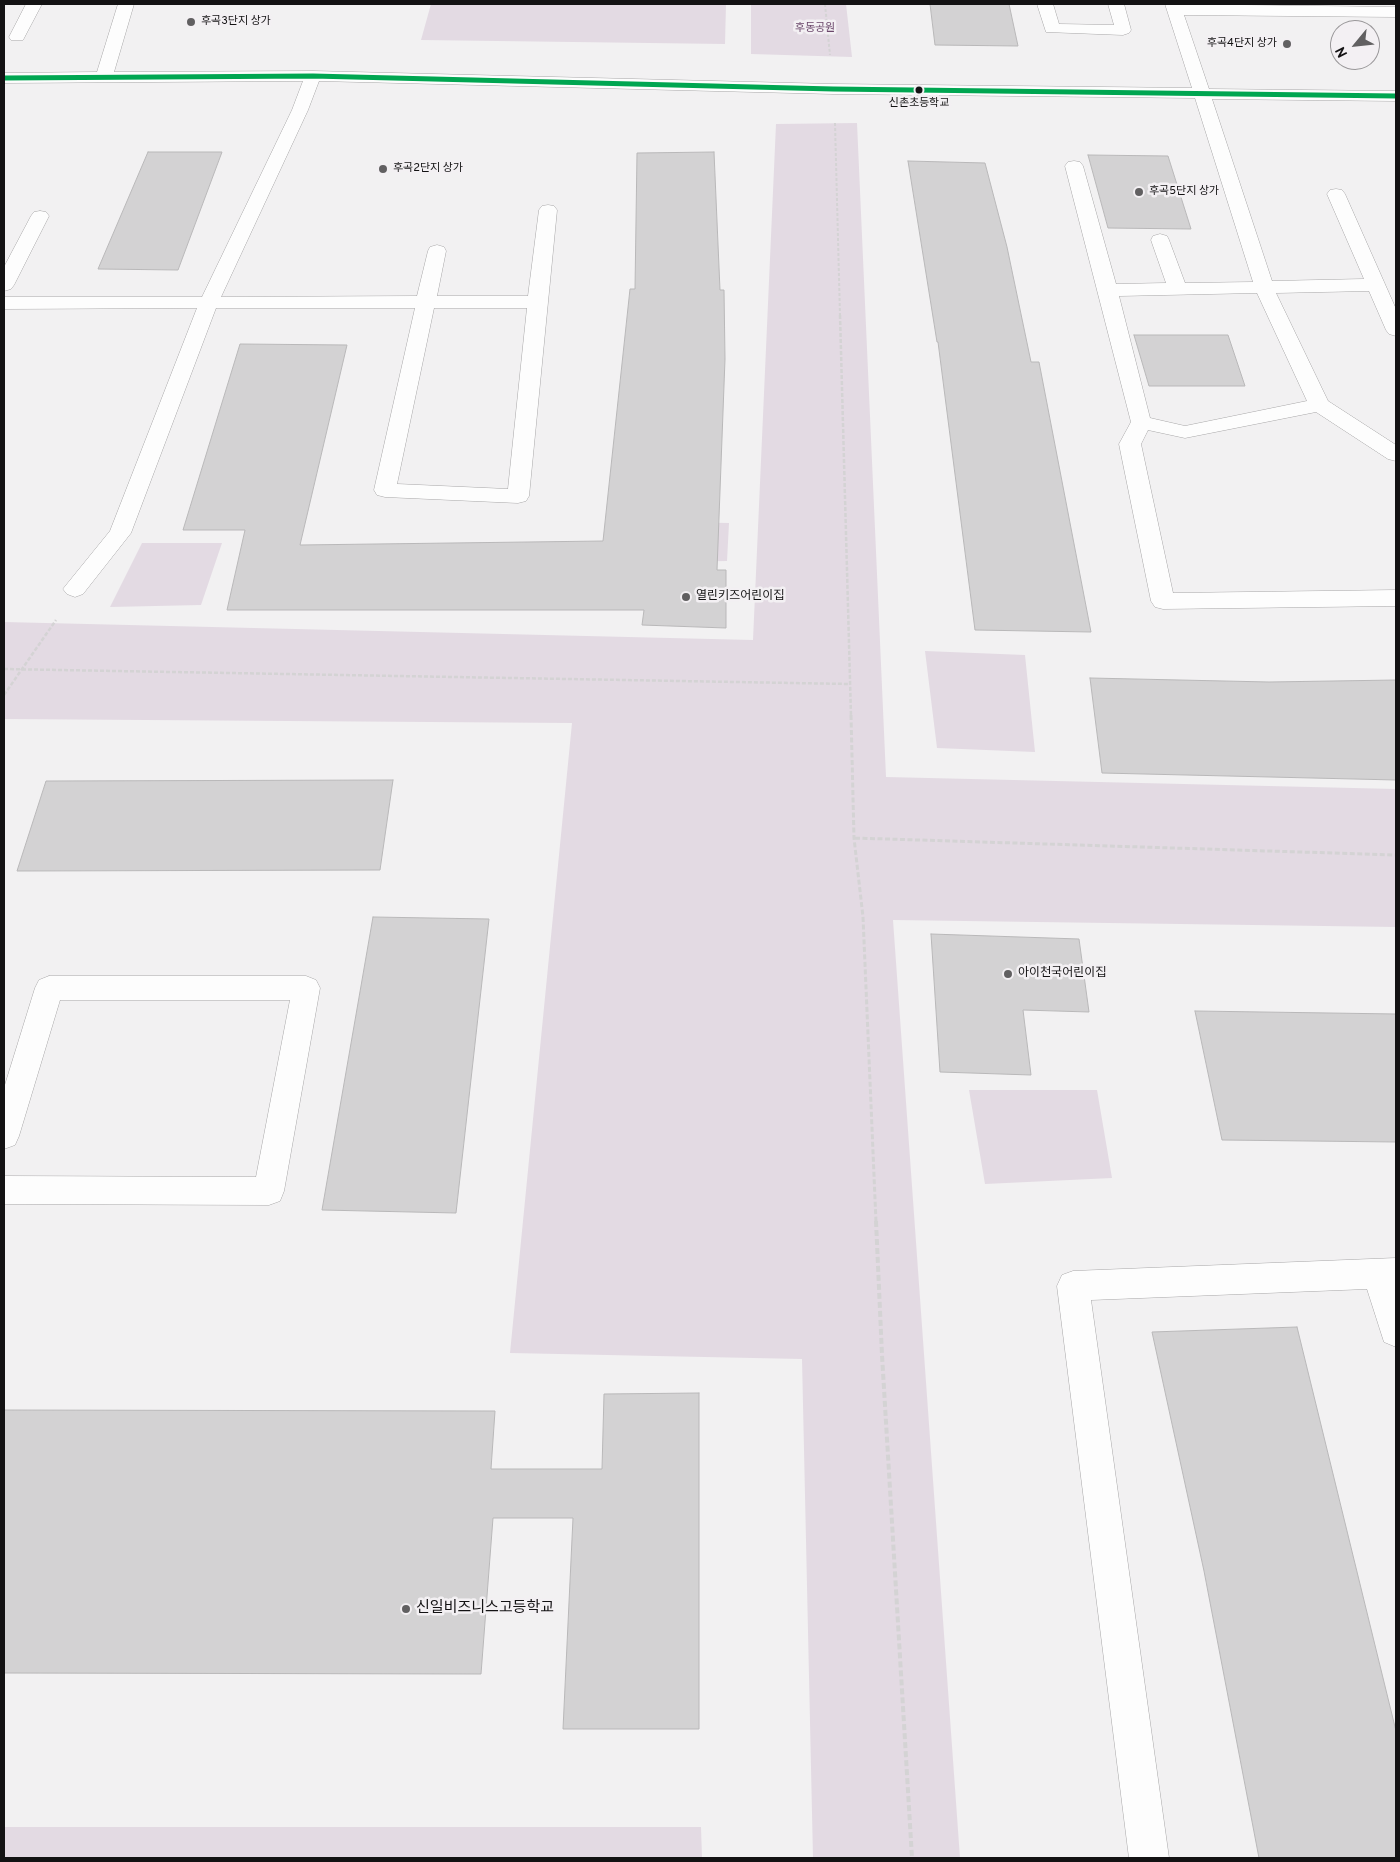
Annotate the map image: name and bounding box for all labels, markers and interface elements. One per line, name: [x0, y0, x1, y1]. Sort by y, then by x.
place label: 후곡3단지 상가: [201, 15, 271, 29]
marker: 후곡3단지 상가: [185, 16, 197, 28]
north arrow: [1330, 20, 1380, 70]
park label: 후동공원: [795, 22, 835, 36]
place label: 후곡4단지 상가: [1207, 37, 1277, 51]
marker: 후곡4단지 상가: [1281, 38, 1293, 50]
text: N: [1332, 43, 1352, 60]
marker: 신촌초등학교: [914, 85, 924, 95]
place label: 신촌초등학교: [889, 97, 949, 111]
place label: 후곡2단지 상가: [393, 162, 463, 176]
marker: 후곡2단지 상가: [377, 163, 389, 175]
place label: 후곡5단지 상가: [1149, 185, 1219, 199]
marker: 후곡5단지 상가: [1133, 186, 1145, 198]
place label: 열린키즈어린이집: [696, 590, 784, 604]
marker: 열린키즈어린이집: [680, 591, 692, 603]
place label: 아이천국어린이집: [1018, 967, 1106, 981]
marker: 아이천국어린이집: [1002, 968, 1014, 980]
place label: 신일비즈니스고등학교: [416, 1600, 554, 1618]
marker: 신일비즈니스고등학교: [400, 1603, 412, 1615]

